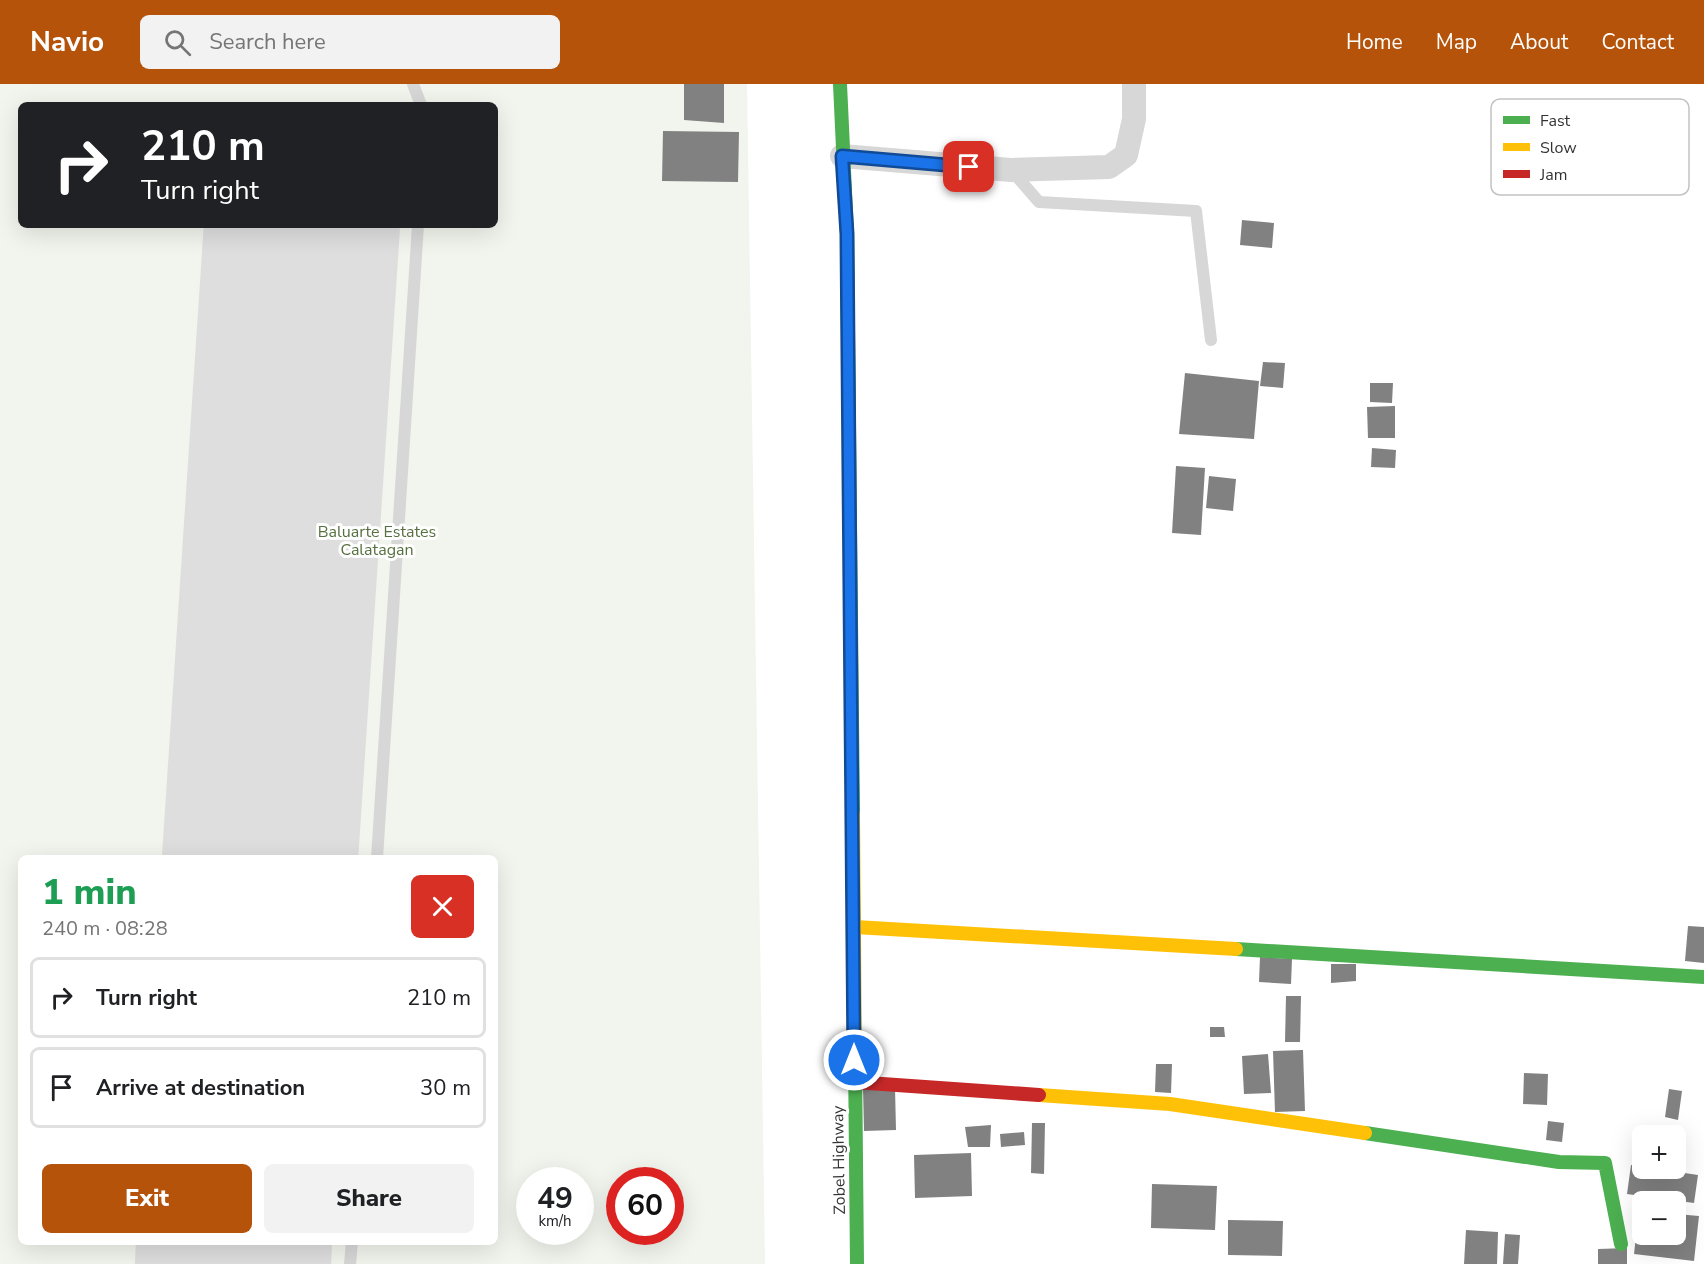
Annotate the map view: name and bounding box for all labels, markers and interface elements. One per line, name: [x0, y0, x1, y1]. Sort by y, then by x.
search box: [140, 15, 560, 69]
text: Navio: [30, 23, 104, 61]
icon: search: [161, 26, 194, 59]
text: Search here: [209, 27, 326, 57]
text: Home: [1346, 28, 1403, 56]
text: Map: [1436, 28, 1477, 56]
text: About: [1510, 28, 1568, 56]
text: Contact: [1601, 28, 1674, 56]
legend: [1491, 99, 1689, 195]
text: Fast: [1540, 110, 1571, 132]
text: 210 m: [141, 118, 265, 175]
icon: right: [42, 126, 120, 204]
text: Slow: [1540, 137, 1577, 159]
pin: [943, 141, 994, 192]
icon: arrive: [952, 150, 985, 183]
text: Jam: [1539, 164, 1567, 186]
text: Turn right: [141, 172, 259, 209]
park label: Baluarte Estates Calatagan: [318, 521, 436, 561]
text: 1 min: [42, 868, 137, 917]
button: close: [411, 875, 474, 938]
text: 240 m · 08:28: [42, 915, 168, 942]
icon: right: [45, 981, 78, 1014]
text: Turn right: [96, 983, 197, 1013]
text: 210 m: [407, 983, 471, 1013]
position arrow: [822, 1028, 886, 1092]
icon: arrive: [45, 1071, 78, 1104]
text: Arrive at destination: [96, 1073, 305, 1103]
text: 30 m: [420, 1073, 471, 1103]
street label: Zobel Highway: [827, 1105, 851, 1215]
map controls: [1632, 1125, 1686, 1245]
button: +: [1632, 1125, 1686, 1179]
button: Exit: [42, 1164, 252, 1233]
button: Share: [264, 1164, 474, 1233]
speed limit sign: 60: [606, 1167, 684, 1245]
text: 49: [537, 1178, 573, 1219]
button: −: [1632, 1191, 1686, 1245]
text: km/h: [538, 1211, 572, 1231]

